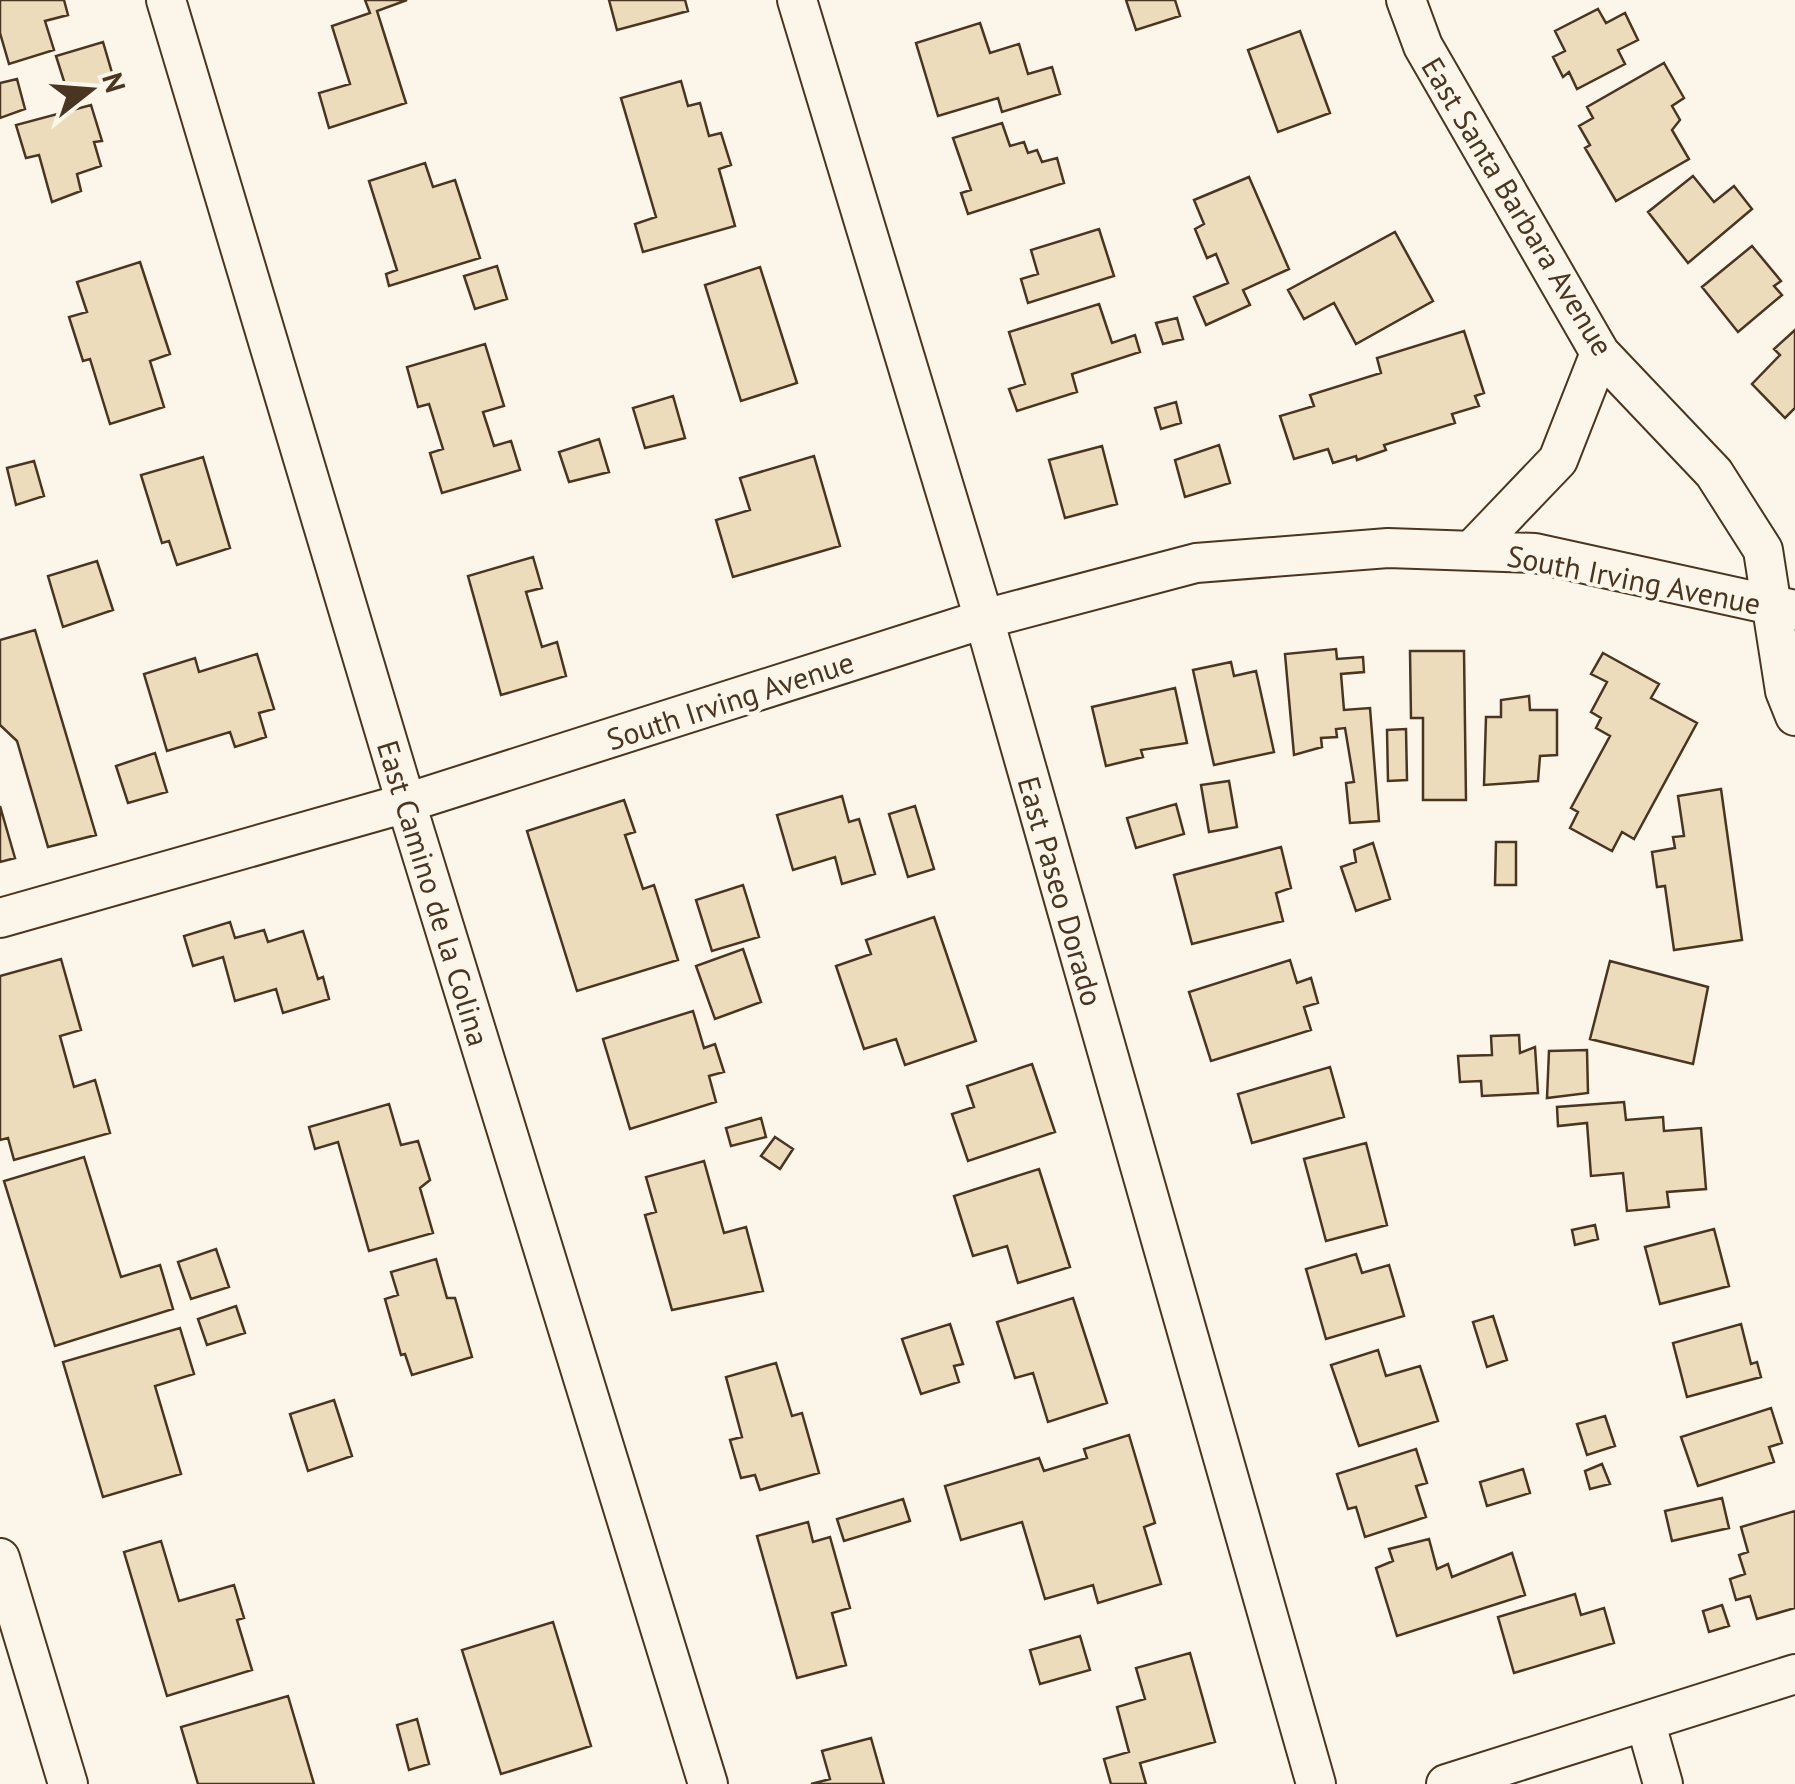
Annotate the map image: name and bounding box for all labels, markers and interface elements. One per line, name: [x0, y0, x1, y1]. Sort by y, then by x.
north arrow: [40, 40, 140, 140]
street label: East Santa Barbara Avenue: [1413, 50, 1623, 362]
text: N: [94, 68, 135, 97]
street label: South Irving Avenue: [1504, 535, 1764, 623]
street label: South Irving Avenue: [602, 642, 858, 758]
street label: East Camino de la Colina: [369, 736, 499, 1050]
street label: East Paseo Dorado: [1010, 772, 1112, 1010]

